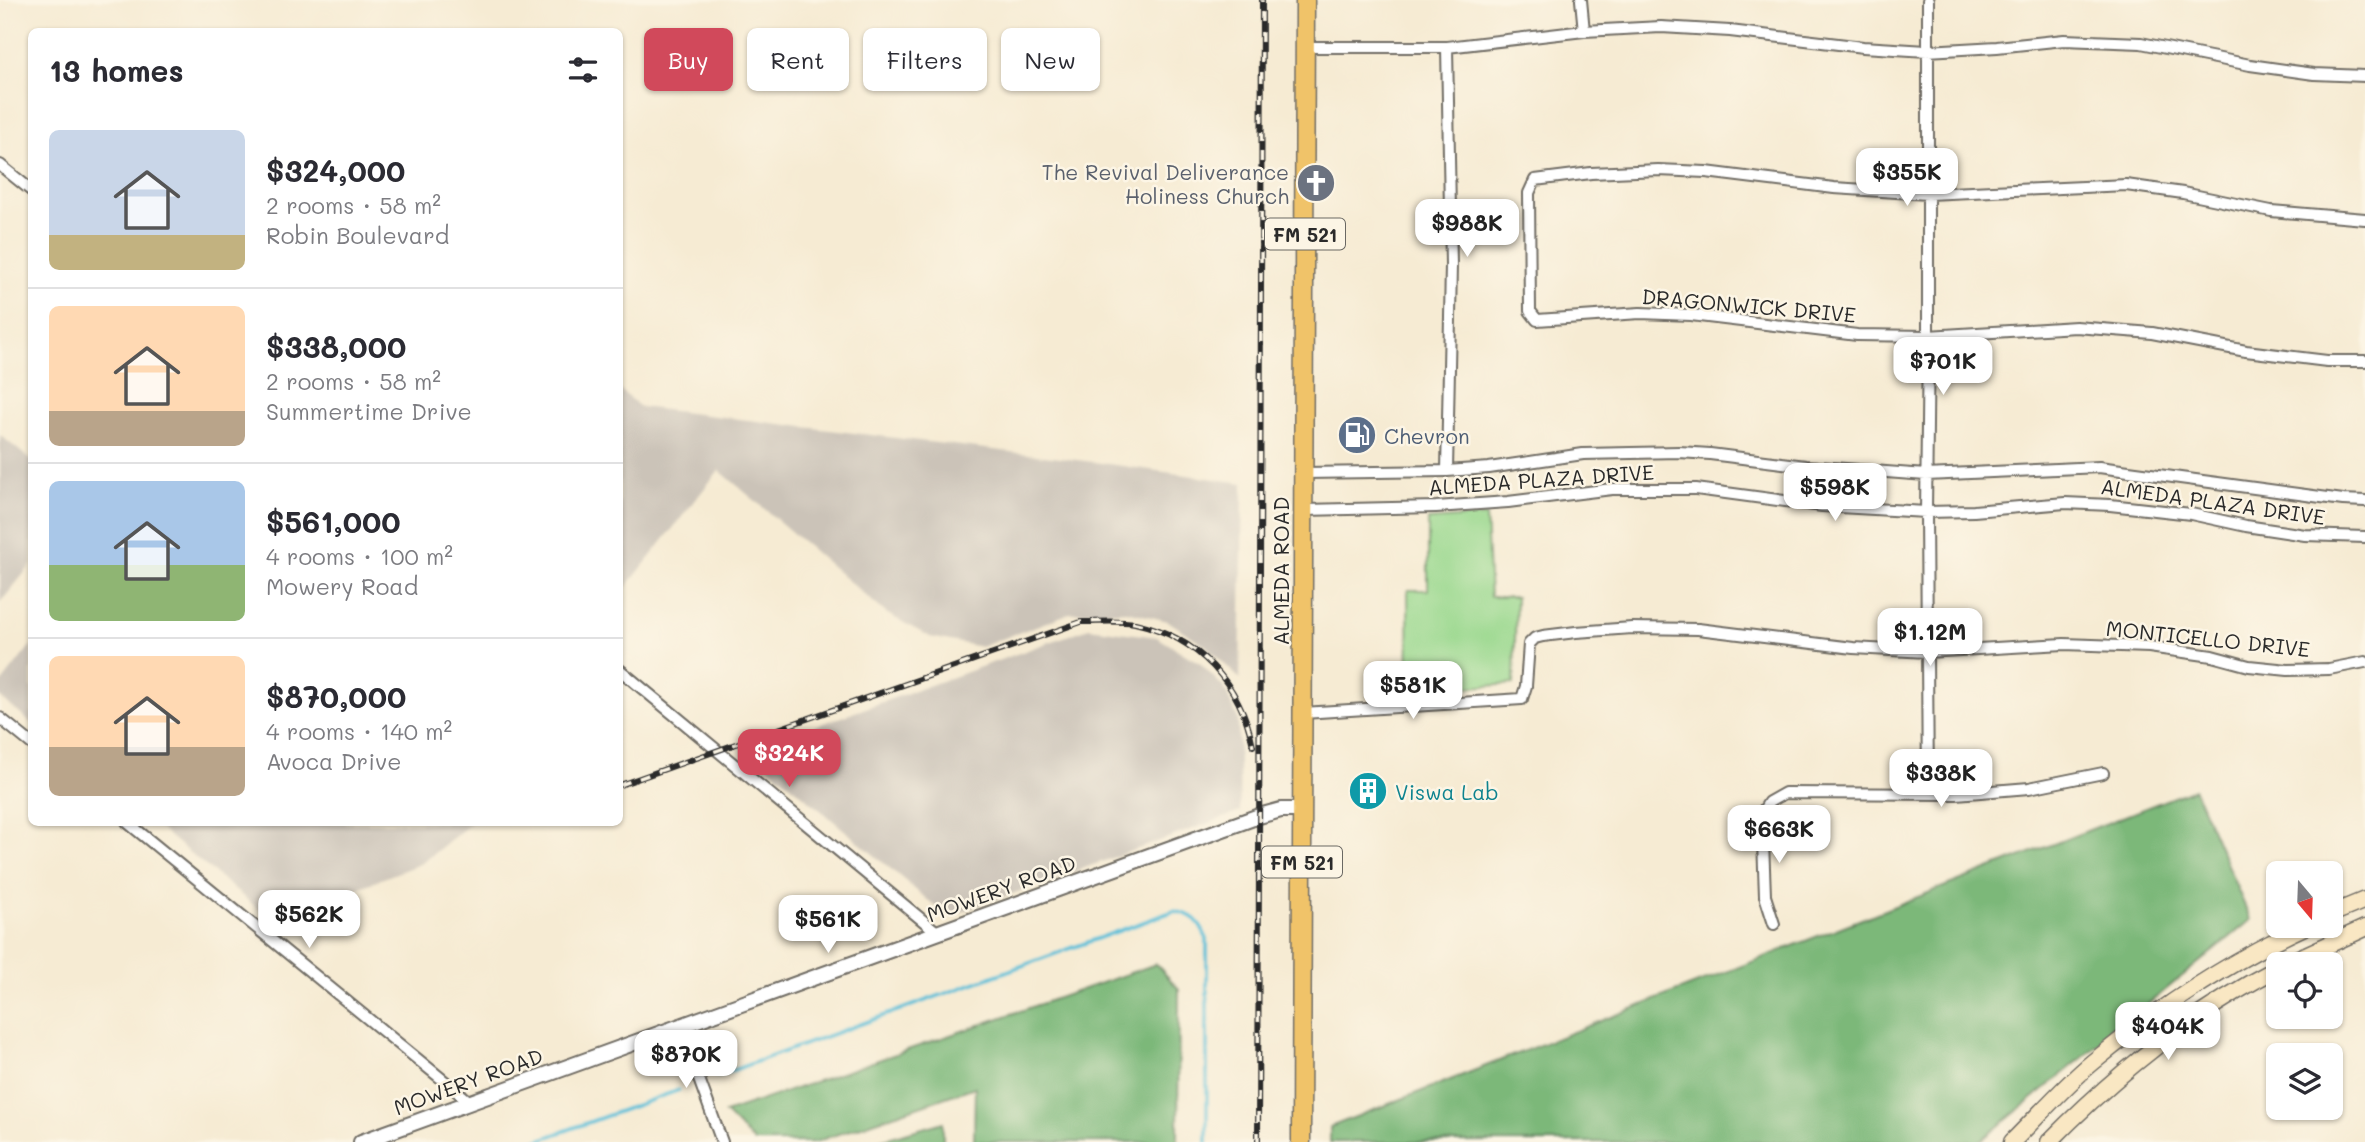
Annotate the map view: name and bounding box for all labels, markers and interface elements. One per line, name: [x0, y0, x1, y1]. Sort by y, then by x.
chip: Buy: [644, 28, 733, 91]
chip: Rent: [747, 28, 849, 91]
chip: Filters: [863, 28, 987, 91]
chip: New: [1001, 28, 1100, 91]
text: 13 homes: [49, 50, 184, 90]
icon: filters: [564, 51, 602, 89]
pin: $355K: [1858, 148, 1956, 208]
text: $324,000: [266, 150, 405, 190]
text: $355K: [1872, 156, 1942, 186]
icon: home: [105, 158, 189, 242]
place label: The Revival Deliverance Holiness Church: [1042, 158, 1289, 209]
church icon: The Revival Deliverance Holiness Church: [1295, 162, 1337, 204]
text: 2 rooms · 58 m²: [266, 190, 441, 220]
pin: $988K: [1418, 200, 1516, 259]
text: $988K: [1431, 207, 1503, 237]
road number: FM 521: [1265, 218, 1345, 250]
text: Robin Boulevard: [266, 220, 449, 250]
street label: DRAGONWICK DRIVE: [1641, 282, 1857, 328]
text: $338,000: [266, 326, 406, 366]
icon: home: [105, 334, 189, 418]
pin: $701K: [1894, 338, 1992, 397]
text: $701K: [1909, 345, 1977, 375]
text: 2 rooms · 58 m²: [266, 366, 441, 396]
text: Summertime Drive: [266, 396, 472, 426]
fuel station icon: Chevron: [1336, 414, 1378, 456]
place label: Chevron: [1384, 422, 1470, 449]
street label: ALMEDA PLAZA DRIVE: [1427, 458, 1655, 500]
pin: $598K: [1786, 463, 1884, 523]
text: $598K: [1800, 471, 1870, 501]
street label: ALMEDA PLAZA DRIVE: [2099, 472, 2327, 530]
street label: ALMEDA ROAD: [1267, 496, 1294, 646]
text: $561,000: [266, 501, 401, 541]
icon: home: [105, 509, 189, 593]
text: 4 rooms · 100 m²: [266, 541, 453, 571]
text: Mowery Road: [266, 571, 418, 601]
pin: $1.12M: [1873, 608, 1987, 668]
street label: MONTICELLO DRIVE: [2105, 614, 2311, 662]
text: $1.12M: [1893, 616, 1967, 646]
pin: $581K: [1364, 662, 1462, 721]
text: $581K: [1379, 669, 1447, 699]
text: $870,000: [266, 676, 406, 716]
icon: home: [105, 684, 189, 768]
text: 4 rooms · 140 m²: [266, 716, 452, 746]
pin: $324K: [740, 730, 838, 789]
text: $324K: [754, 737, 824, 767]
text: Avoca Drive: [266, 746, 401, 776]
pin: $338K: [1892, 750, 1990, 809]
text: $338K: [1905, 757, 1977, 787]
building icon: Viswa Lab: [1347, 770, 1389, 812]
place label: Viswa Lab: [1395, 778, 1499, 805]
pin: $663K: [1730, 806, 1828, 865]
text: $663K: [1744, 813, 1814, 843]
road number: FM 521: [1262, 846, 1342, 877]
street label: MOWERY ROAD: [923, 848, 1079, 928]
north arrow: [2266, 861, 2343, 938]
map controls: [2266, 861, 2343, 1120]
pin: $562K: [260, 890, 358, 950]
pin: $561K: [779, 895, 877, 955]
text: $562K: [274, 898, 344, 928]
text: $561K: [795, 903, 861, 933]
button: locate: [2266, 952, 2343, 1029]
pin: $404K: [2119, 1002, 2217, 1062]
text: $404K: [2131, 1010, 2205, 1040]
pin: $870K: [637, 1030, 735, 1090]
text: $870K: [650, 1038, 722, 1068]
street label: MOWERY ROAD: [390, 1041, 546, 1121]
button: layers: [2266, 1043, 2343, 1120]

